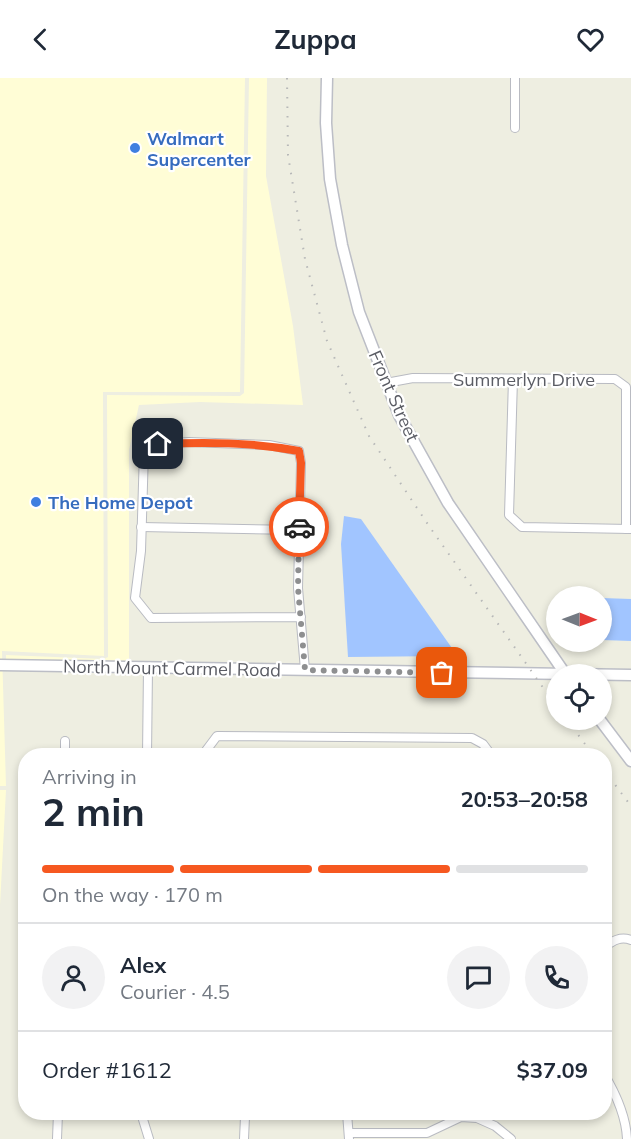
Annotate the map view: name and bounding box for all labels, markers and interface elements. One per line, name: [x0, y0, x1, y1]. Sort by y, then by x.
text: Zuppa: [274, 22, 357, 56]
icon: back: [24, 23, 57, 56]
icon: heart: [574, 23, 607, 56]
place label: Walmart Supercenter: [147, 127, 251, 171]
marker: Walmart Supercenter: [128, 141, 142, 155]
street label: Front Street: [364, 347, 424, 445]
street label: Summerlyn Drive: [453, 368, 595, 391]
pin: [132, 418, 183, 469]
icon: home: [141, 427, 174, 460]
place label: The Home Depot: [48, 491, 193, 514]
marker: The Home Depot: [29, 495, 43, 509]
courier: [269, 497, 329, 557]
icon: car: [283, 511, 316, 544]
north arrow: [546, 586, 612, 652]
map controls: [546, 586, 612, 730]
pin: [416, 647, 467, 698]
street label: North Mount Carmel Road: [63, 655, 281, 681]
icon: bag: [425, 656, 458, 689]
button: locate: [546, 664, 612, 730]
text: Arriving in: [42, 764, 137, 789]
text: 20:53–20:58: [460, 785, 588, 813]
text: 2 min: [42, 787, 145, 836]
text: On the way · 170 m: [42, 882, 223, 907]
button: person: [42, 946, 105, 1009]
button: chat: [447, 946, 510, 1009]
button: phone: [525, 946, 588, 1009]
text: Alex: [120, 951, 166, 979]
text: Courier · 4.5: [120, 979, 230, 1004]
text: Order #1612: [42, 1056, 172, 1084]
text: $37.09: [517, 1056, 588, 1084]

